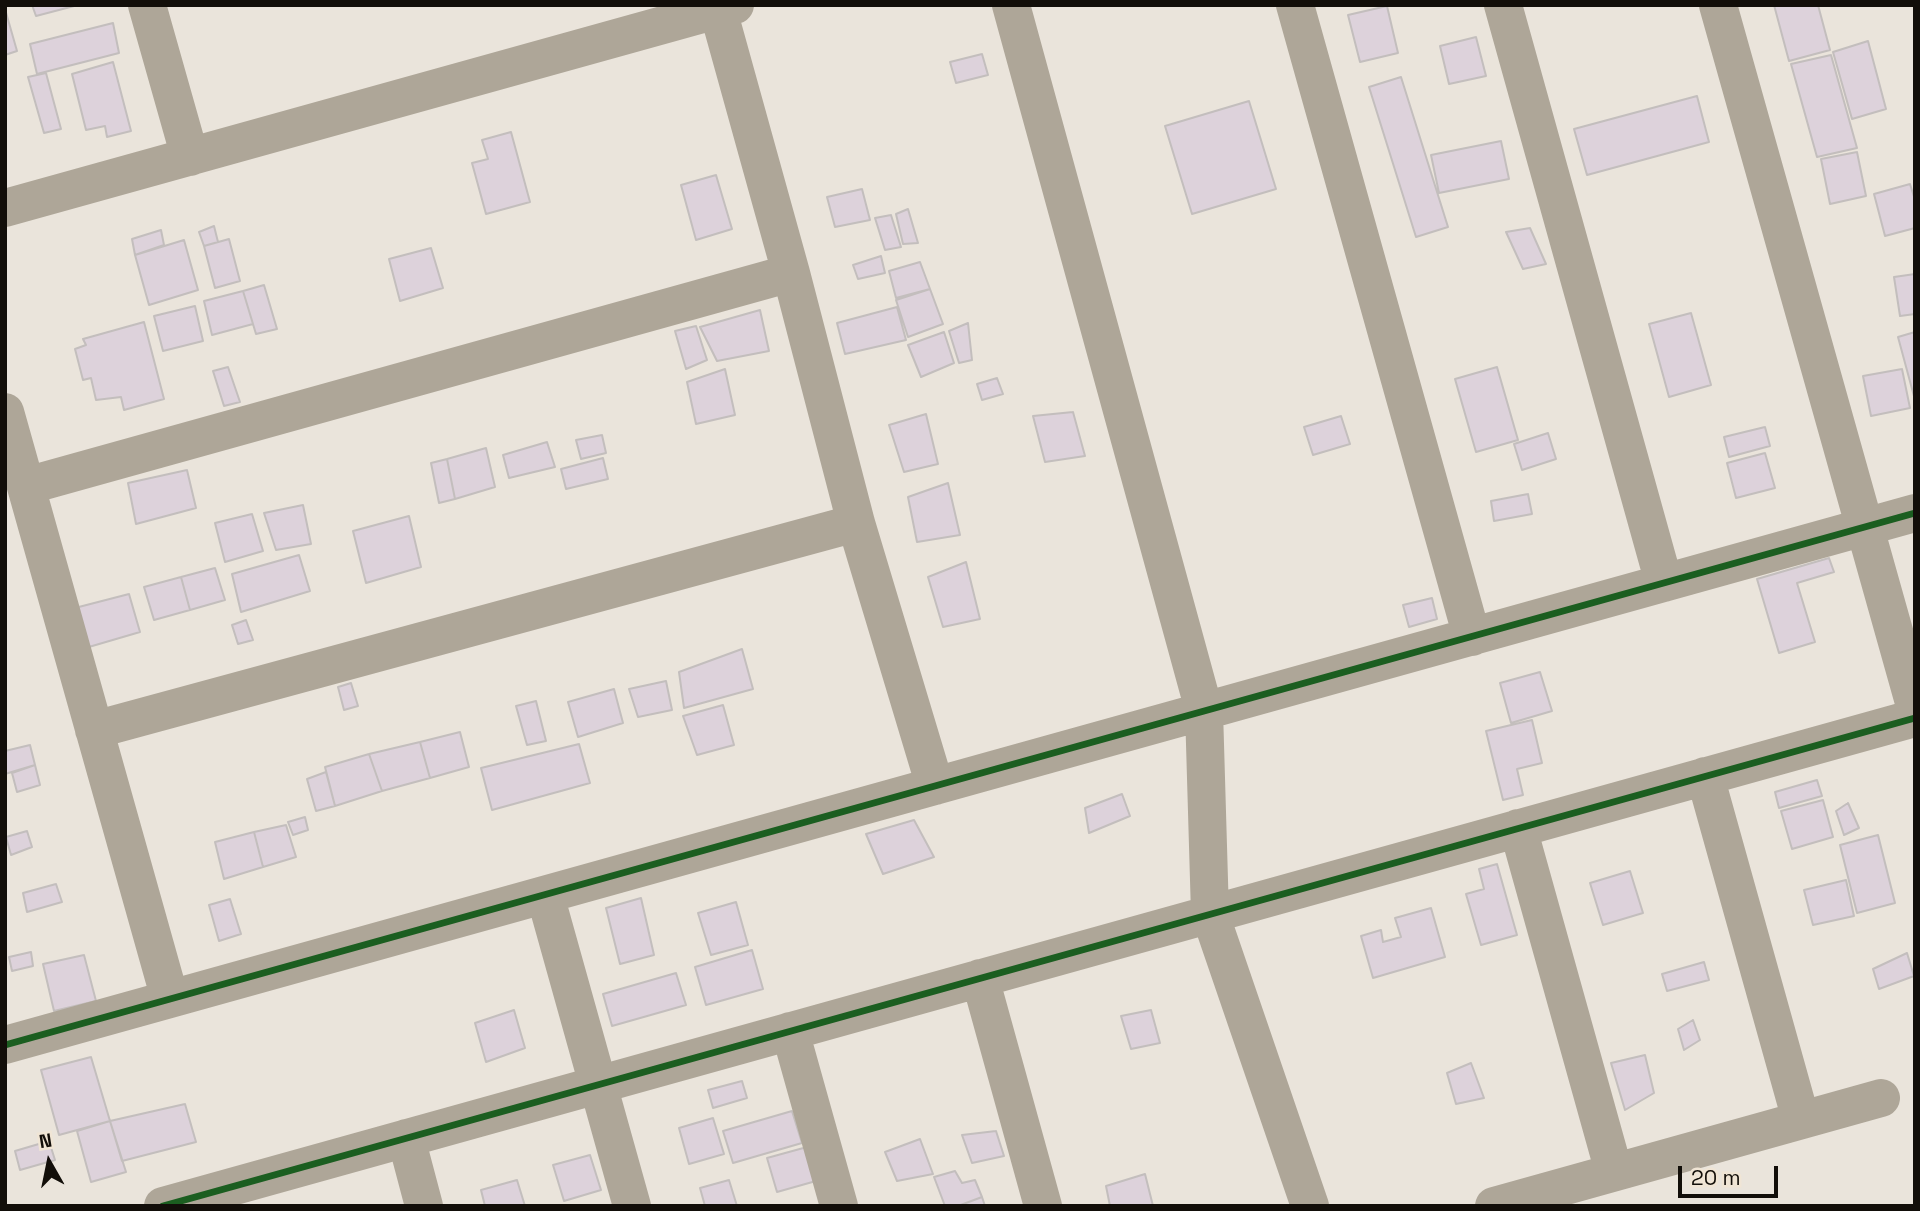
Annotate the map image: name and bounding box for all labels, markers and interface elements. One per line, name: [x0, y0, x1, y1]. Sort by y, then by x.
north arrow: [14, 1127, 84, 1197]
text: N: [37, 1127, 54, 1154]
scale bar: [1682, 1152, 1782, 1196]
text: 20 m: [1691, 1164, 1741, 1191]

